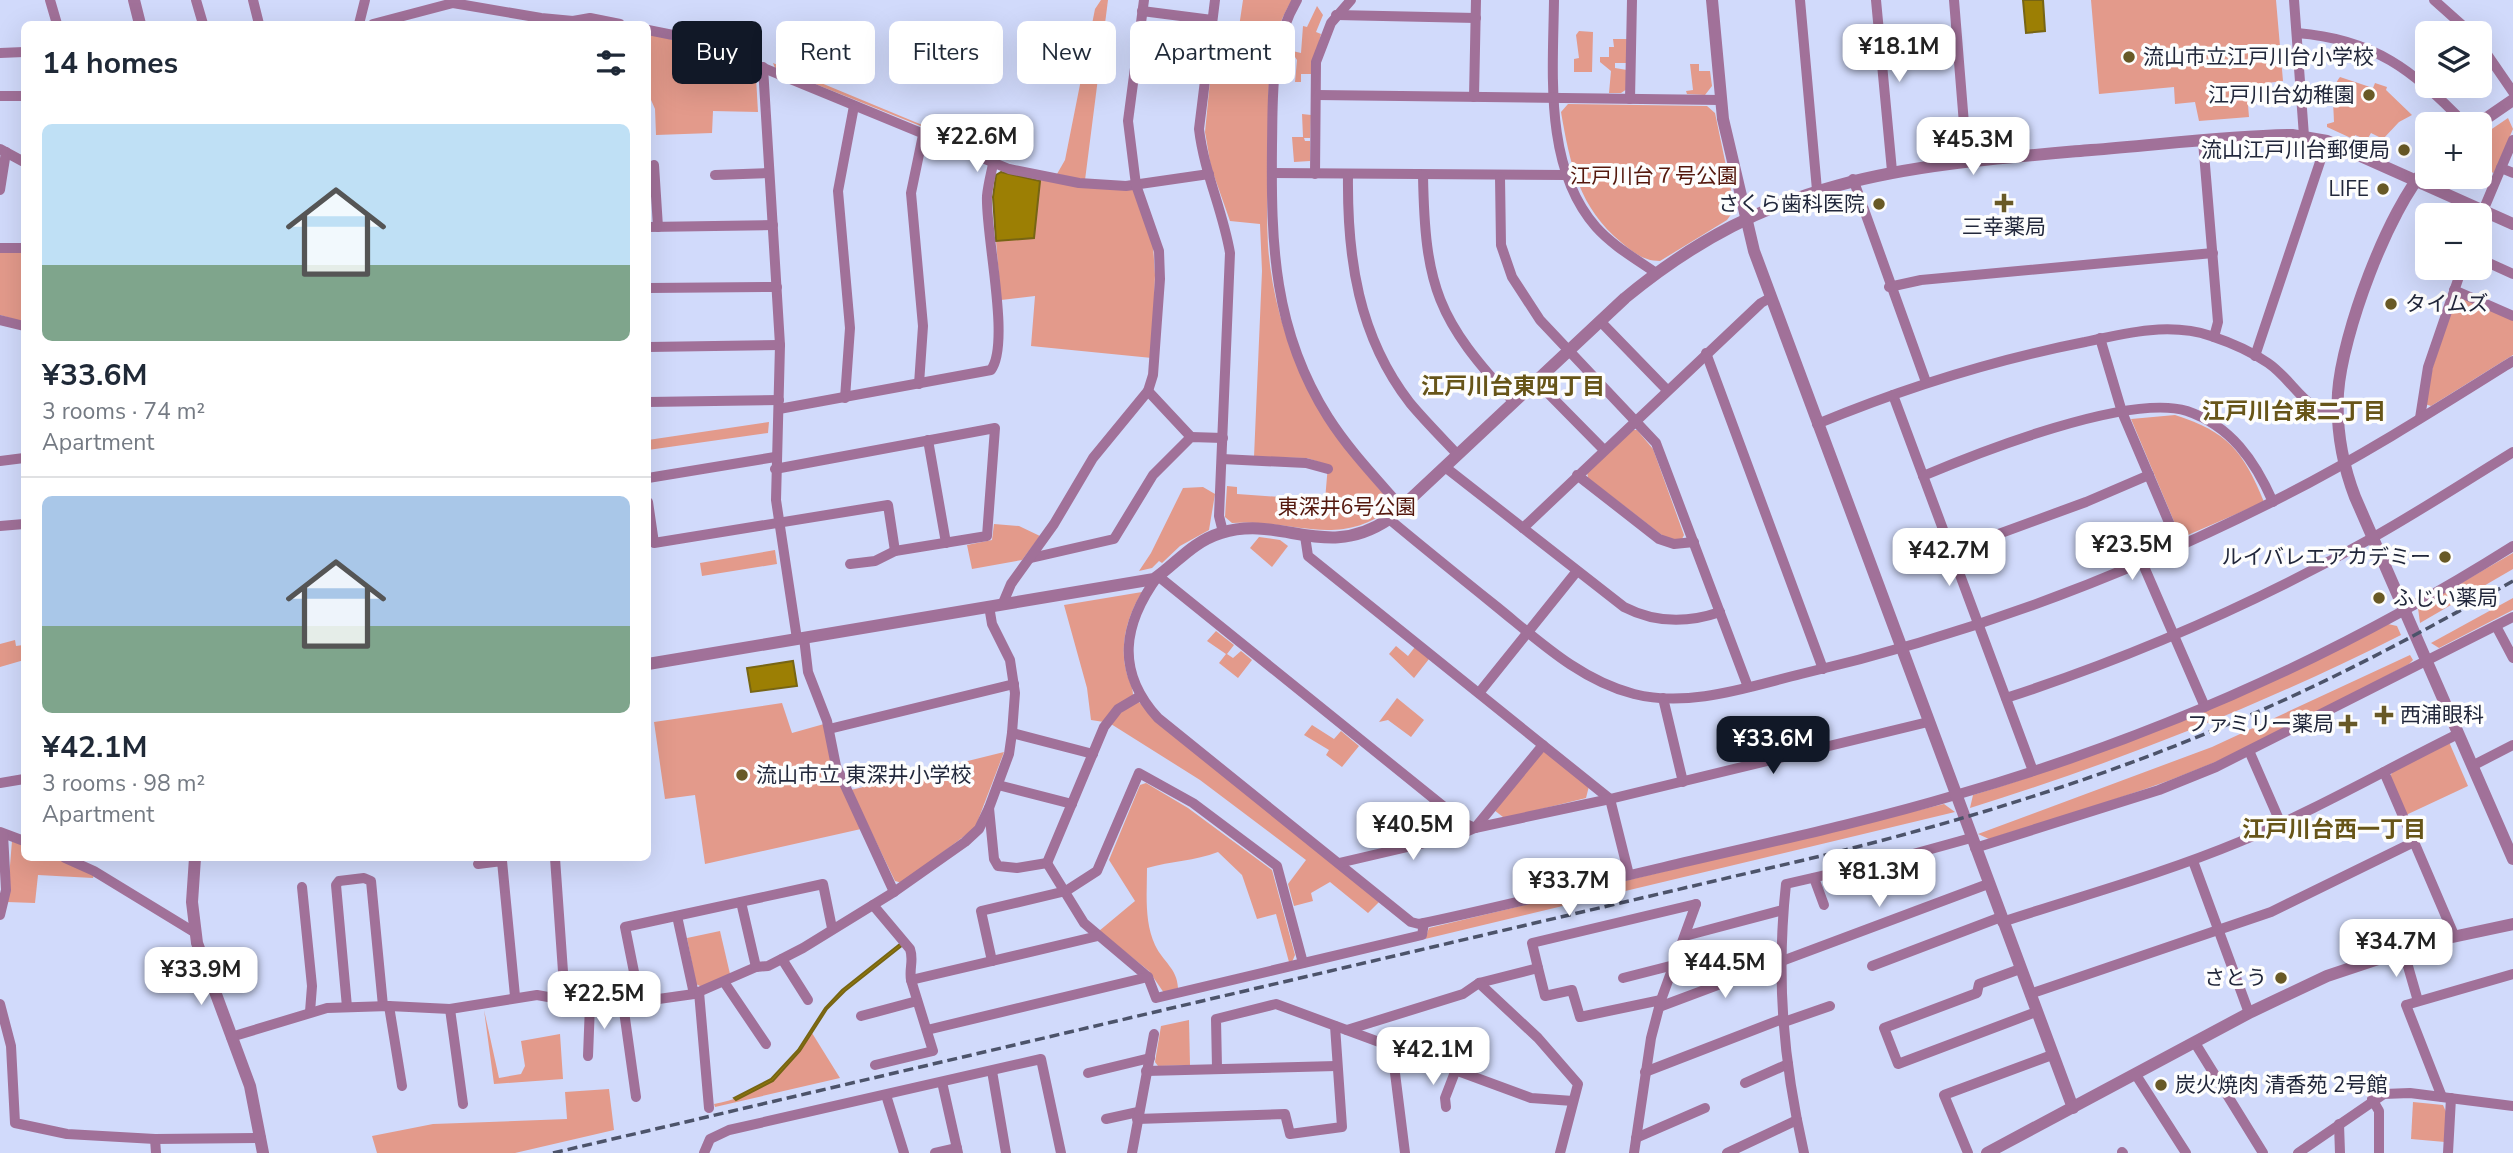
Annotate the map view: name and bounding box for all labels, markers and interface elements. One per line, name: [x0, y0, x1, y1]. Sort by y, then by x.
chip: Buy: [672, 21, 762, 84]
chip: Rent: [776, 21, 875, 84]
chip: Filters: [889, 21, 1003, 84]
chip: New: [1017, 21, 1116, 84]
chip: Apartment: [1130, 21, 1295, 84]
map controls: [2415, 21, 2492, 280]
button: layers: [2415, 21, 2492, 98]
pin: ¥18.1M: [1842, 24, 1956, 84]
text: ¥18.1M: [1859, 31, 1939, 62]
text: 14 homes: [42, 43, 178, 84]
place label: 流山市立江戸川台小学校: [2143, 43, 2374, 71]
icon: filters: [592, 44, 630, 82]
marker: 流山市立江戸川台小学校: [2121, 49, 2137, 65]
place label: 江戸川台幼稚園: [2208, 81, 2355, 109]
marker: 江戸川台幼稚園: [2361, 87, 2377, 103]
button: +: [2415, 112, 2492, 189]
pin: ¥22.6M: [920, 114, 1034, 174]
pin: ¥45.3M: [1916, 118, 2030, 177]
text: ¥22.6M: [937, 121, 1017, 152]
text: ¥45.3M: [1933, 124, 2013, 155]
place label: 流山江戸川台郵便局: [2201, 136, 2390, 164]
marker: 流山江戸川台郵便局: [2396, 142, 2412, 158]
park label: 江戸川台７号公園: [1570, 162, 1738, 190]
icon: home: [273, 169, 399, 295]
place label: LIFE: [2328, 175, 2369, 203]
marker: LIFE: [2375, 181, 2391, 197]
place label: さくら歯科医院: [1718, 190, 1865, 218]
marker: 三幸薬局: [1996, 195, 2012, 211]
marker: さくら歯科医院: [1871, 196, 1887, 212]
button: −: [2415, 203, 2492, 280]
place label: 三幸薬局: [1962, 213, 2046, 241]
place label: タイムズ: [2405, 290, 2489, 318]
marker: タイムズ: [2383, 296, 2399, 312]
text: ¥33.6M: [42, 355, 147, 396]
district label: 江戸川台東四丁目: [1421, 371, 1605, 402]
text: 3 rooms · 74 m²: [42, 396, 205, 427]
district label: 江戸川台東二丁目: [2202, 396, 2386, 427]
text: Apartment: [42, 427, 154, 458]
park label: 東深井6号公園: [1278, 493, 1416, 521]
pin: ¥23.5M: [2075, 522, 2189, 582]
pin: ¥42.7M: [1892, 528, 2006, 588]
text: ¥23.5M: [2092, 529, 2172, 560]
text: ¥42.7M: [1909, 535, 1989, 566]
icon: home: [273, 541, 399, 667]
place label: ルイバレエアカデミー: [2221, 543, 2431, 571]
marker: ルイバレエアカデミー: [2437, 549, 2453, 565]
place label: ふじい薬局: [2393, 584, 2498, 612]
marker: ふじい薬局: [2371, 590, 2387, 606]
place label: 西浦眼科: [2400, 701, 2484, 729]
marker: 西浦眼科: [2374, 705, 2394, 725]
place label: ファミリー薬局: [2187, 710, 2334, 738]
pin: ¥33.6M: [1716, 716, 1830, 776]
marker: ファミリー薬局: [2340, 716, 2356, 732]
text: ¥33.6M: [1733, 723, 1813, 754]
text: ¥42.1M: [42, 727, 147, 768]
place label: 流山市立 東深井小学校: [756, 761, 971, 789]
marker: 流山市立 東深井小学校: [734, 767, 750, 783]
text: 3 rooms · 98 m²: [42, 768, 205, 799]
text: Apartment: [42, 799, 154, 830]
pin: ¥40.5M: [1356, 802, 1470, 862]
text: ¥40.5M: [1373, 809, 1453, 840]
district label: 江戸川台西一丁目: [2242, 814, 2426, 845]
pin: ¥81.3M: [1822, 850, 1936, 909]
text: ¥81.3M: [1839, 856, 1919, 887]
pin: ¥33.7M: [1512, 858, 1626, 918]
text: ¥33.7M: [1529, 865, 1609, 896]
pin: ¥34.7M: [2339, 920, 2453, 979]
text: ¥34.7M: [2356, 926, 2436, 957]
pin: ¥44.5M: [1668, 940, 1782, 1000]
text: ¥44.5M: [1685, 947, 1765, 978]
pin: ¥33.9M: [144, 948, 258, 1007]
text: ¥33.9M: [161, 954, 241, 985]
place label: さとう: [2204, 964, 2267, 992]
marker: さとう: [2273, 970, 2289, 986]
pin: ¥22.5M: [547, 972, 661, 1031]
text: ¥22.5M: [564, 978, 644, 1009]
pin: ¥42.1M: [1376, 1028, 1490, 1087]
text: ¥42.1M: [1393, 1034, 1473, 1065]
place label: 炭火焼肉 清香苑 2号館: [2175, 1071, 2387, 1099]
marker: 炭火焼肉 清香苑 2号館: [2153, 1077, 2169, 1093]

